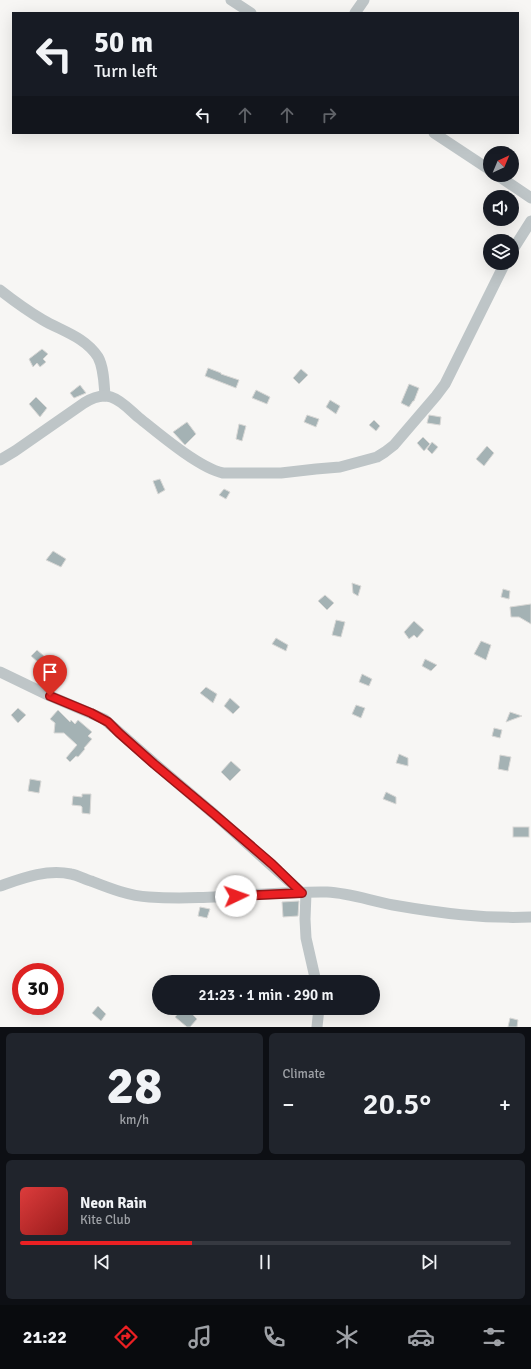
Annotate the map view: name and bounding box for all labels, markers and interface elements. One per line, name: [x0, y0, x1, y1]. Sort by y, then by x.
text: 50 m: [94, 26, 153, 60]
icon: left: [28, 28, 80, 80]
text: Turn left: [94, 60, 157, 82]
icon: left: [192, 104, 214, 126]
icon: ahead: [234, 104, 256, 126]
icon: ahead: [276, 104, 298, 126]
icon: right: [318, 104, 340, 126]
north arrow: [483, 146, 519, 182]
map controls: [483, 146, 519, 270]
button: sound: [483, 190, 519, 226]
button: layers: [483, 234, 519, 270]
pin: [33, 655, 67, 696]
icon: arrive: [39, 661, 61, 683]
position arrow: [215, 875, 257, 917]
speed limit sign: 30: [12, 963, 64, 1015]
text: 21:23 · 1 min · 290 m: [199, 986, 333, 1004]
text: 28: [106, 1054, 162, 1118]
text: Climate: [283, 1066, 325, 1082]
text: 20.5°: [363, 1086, 431, 1123]
text: −: [283, 1091, 294, 1118]
text: +: [499, 1091, 511, 1118]
text: km/h: [120, 1112, 149, 1128]
text: Neon Rain: [80, 1194, 147, 1212]
text: Kite Club: [80, 1212, 131, 1228]
icon: previous: [91, 1251, 113, 1273]
icon: pause: [254, 1251, 276, 1273]
icon: next: [418, 1251, 440, 1273]
icon: directions: [112, 1323, 140, 1351]
icon: music: [186, 1323, 214, 1351]
icon: phone: [260, 1323, 288, 1351]
icon: climate: [333, 1323, 361, 1351]
icon: car: [407, 1323, 435, 1351]
icon: filters: [480, 1323, 508, 1351]
text: 21:22: [23, 1326, 67, 1348]

